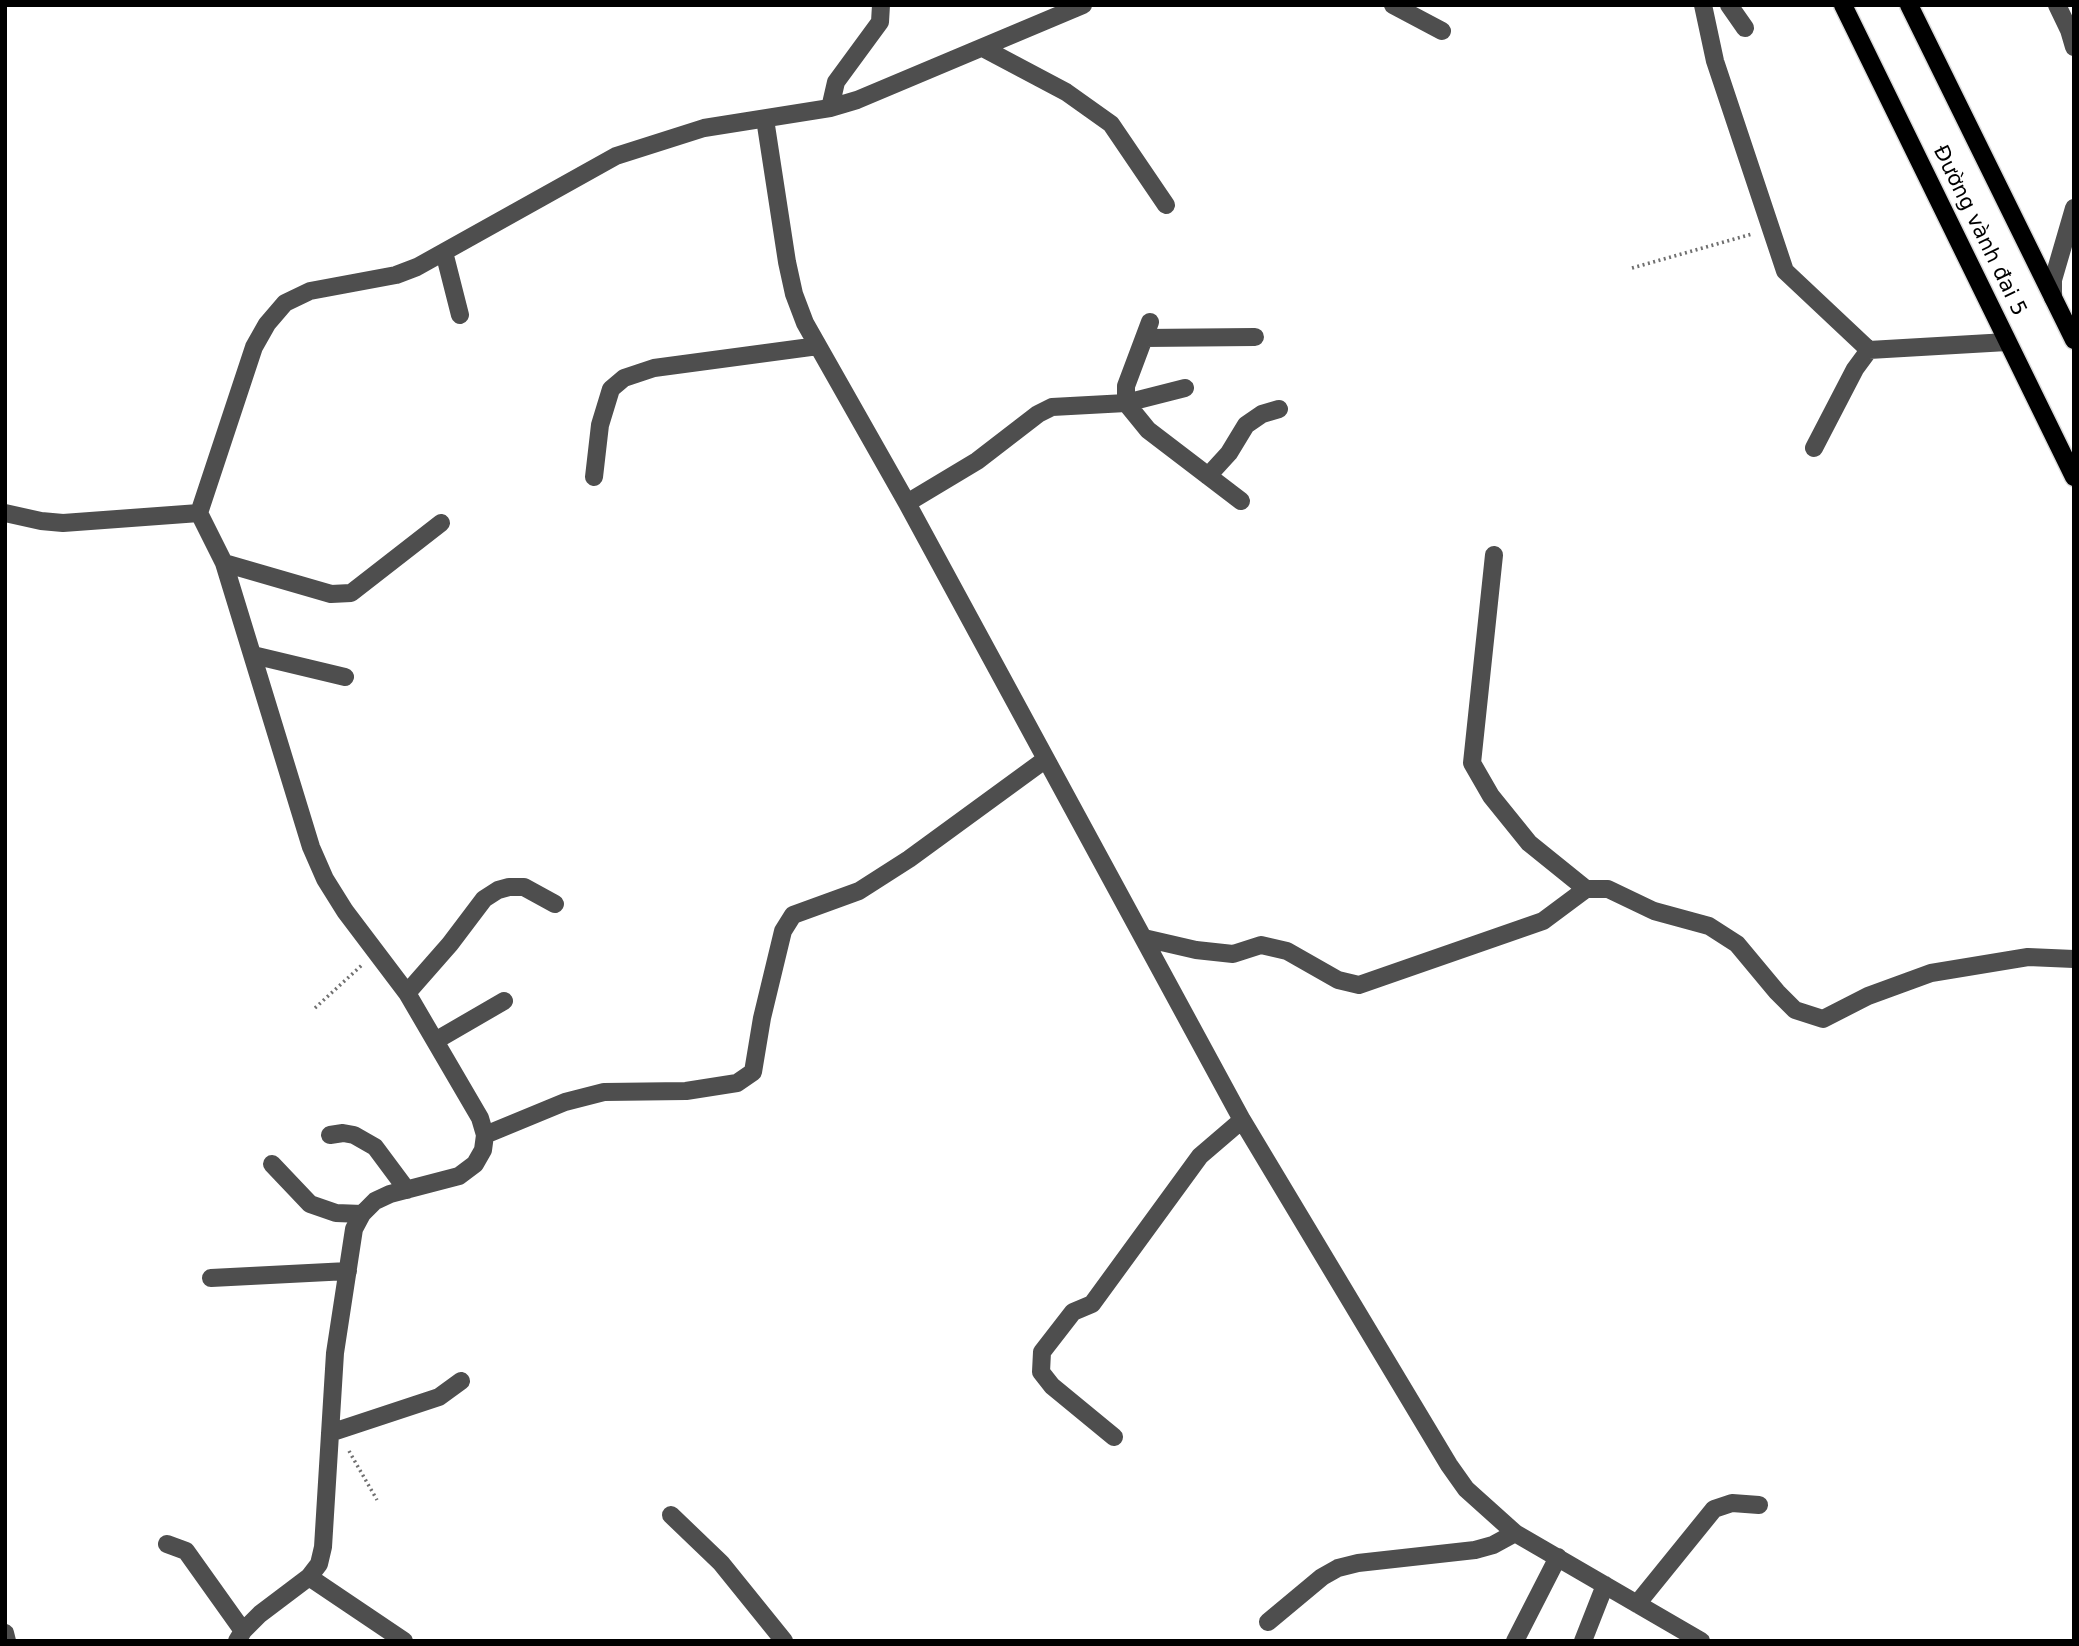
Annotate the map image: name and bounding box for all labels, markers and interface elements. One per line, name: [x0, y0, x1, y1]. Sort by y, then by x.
street label: Đường vành đai 5: [1927, 142, 2031, 320]

